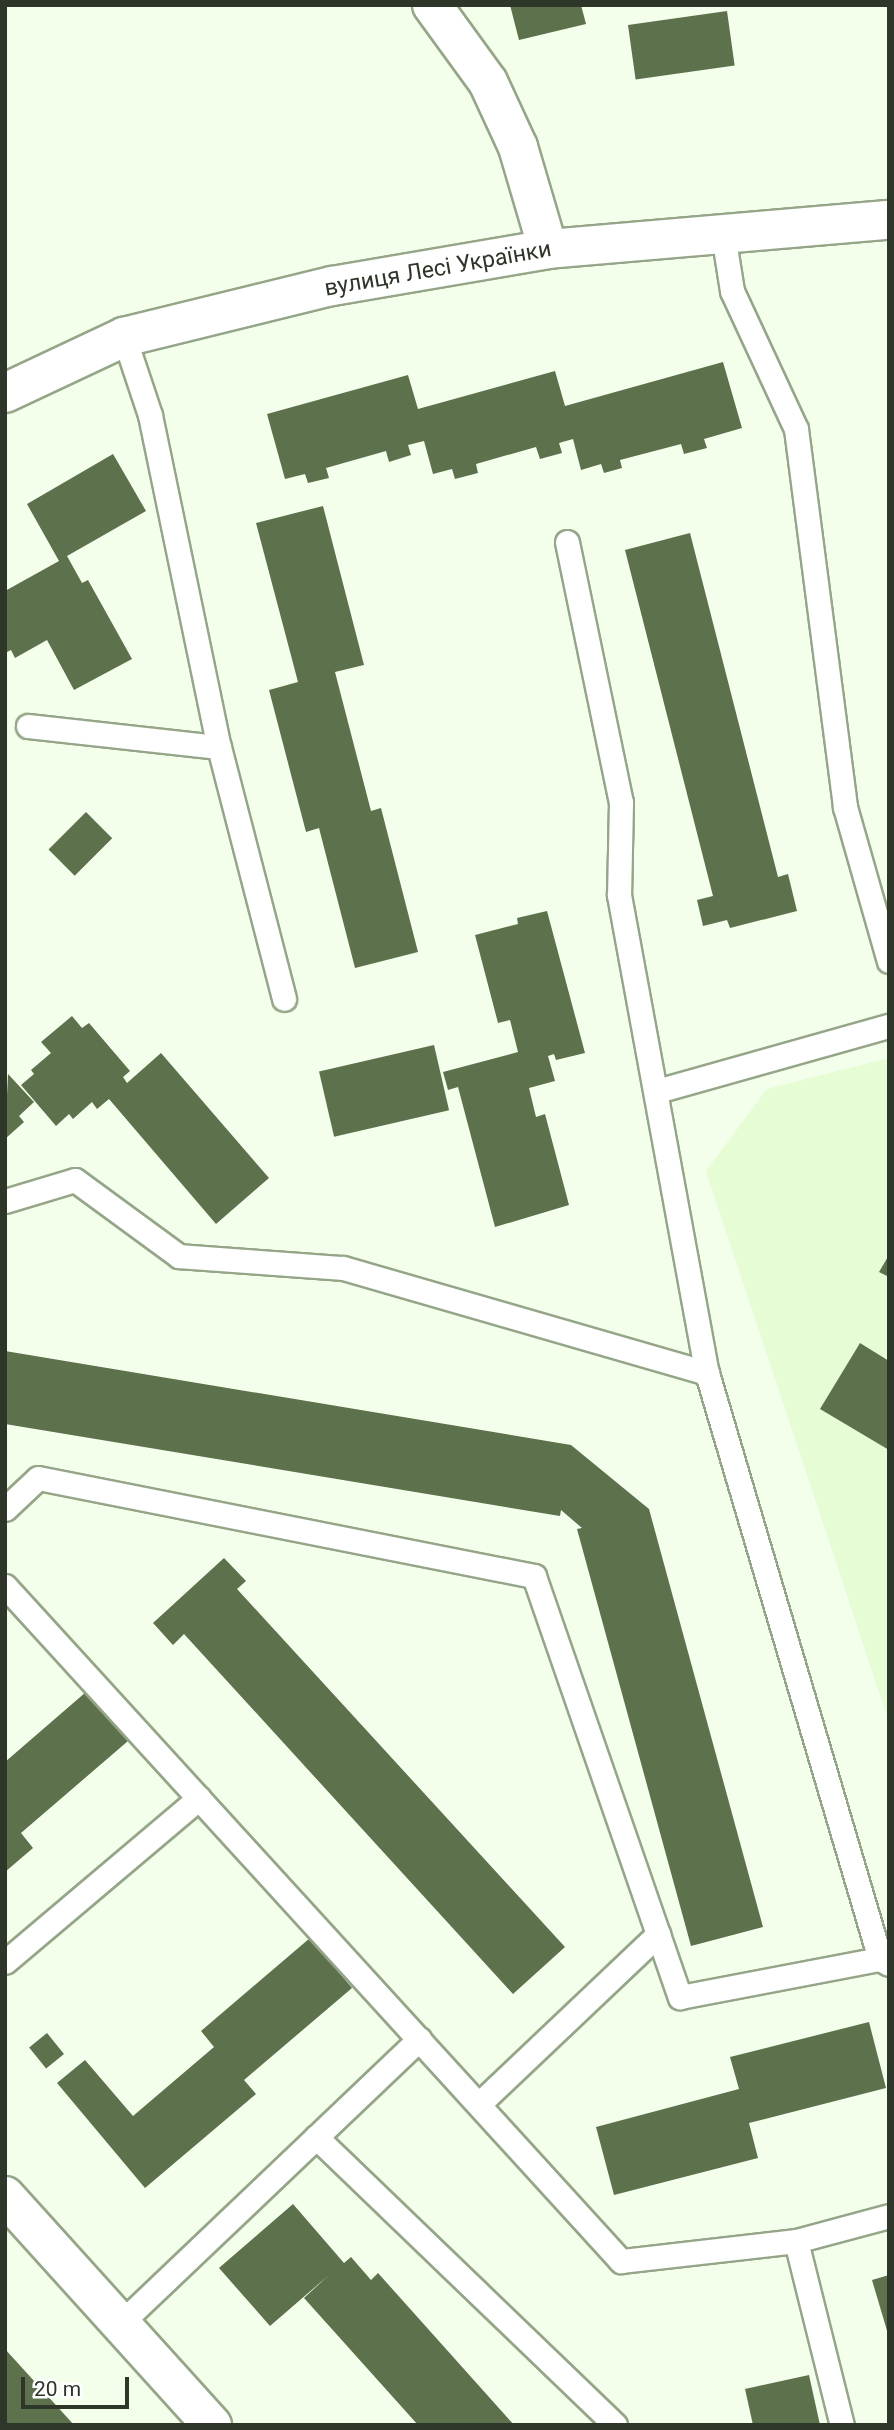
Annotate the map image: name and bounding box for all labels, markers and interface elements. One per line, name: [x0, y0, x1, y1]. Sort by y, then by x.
street label: вулиця Лесі Українки: [322, 235, 554, 303]
scale bar: [24, 2364, 133, 2408]
text: 20 m: [34, 2377, 81, 2401]

